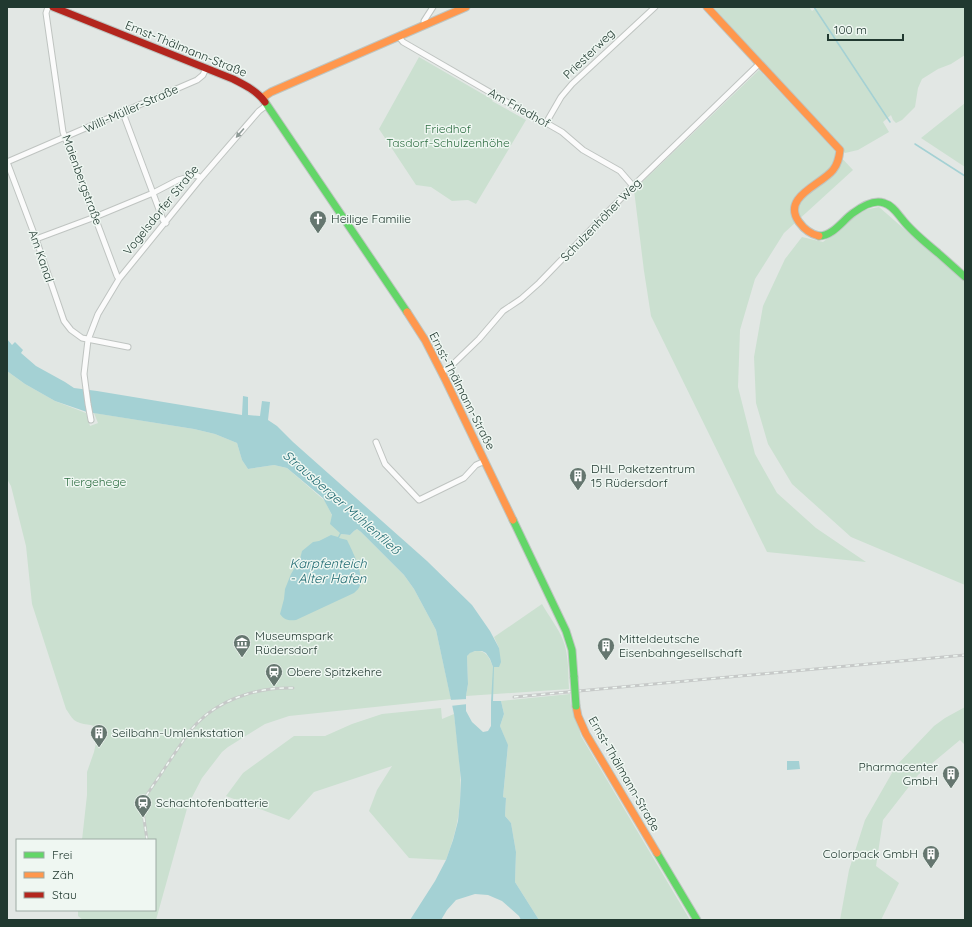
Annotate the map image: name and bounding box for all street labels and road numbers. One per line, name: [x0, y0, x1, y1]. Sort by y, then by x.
street label: Ernst-Thälmann-Straße: [123, 17, 250, 80]
street label: Priesterweg: [560, 25, 618, 82]
street label: Willi-Müller-Straße: [81, 81, 181, 136]
street label: Am Friedhof: [486, 84, 553, 131]
street label: Maienbergstraße: [59, 133, 106, 227]
street label: Vogelsdorfer Straße: [120, 161, 202, 258]
street label: Schulzenhöher Weg: [557, 175, 644, 264]
street label: Am Kanal: [26, 228, 57, 284]
street label: Ernst-Thälmann-Straße: [426, 329, 499, 452]
street label: Ernst-Thälmann-Straße: [585, 714, 664, 834]

